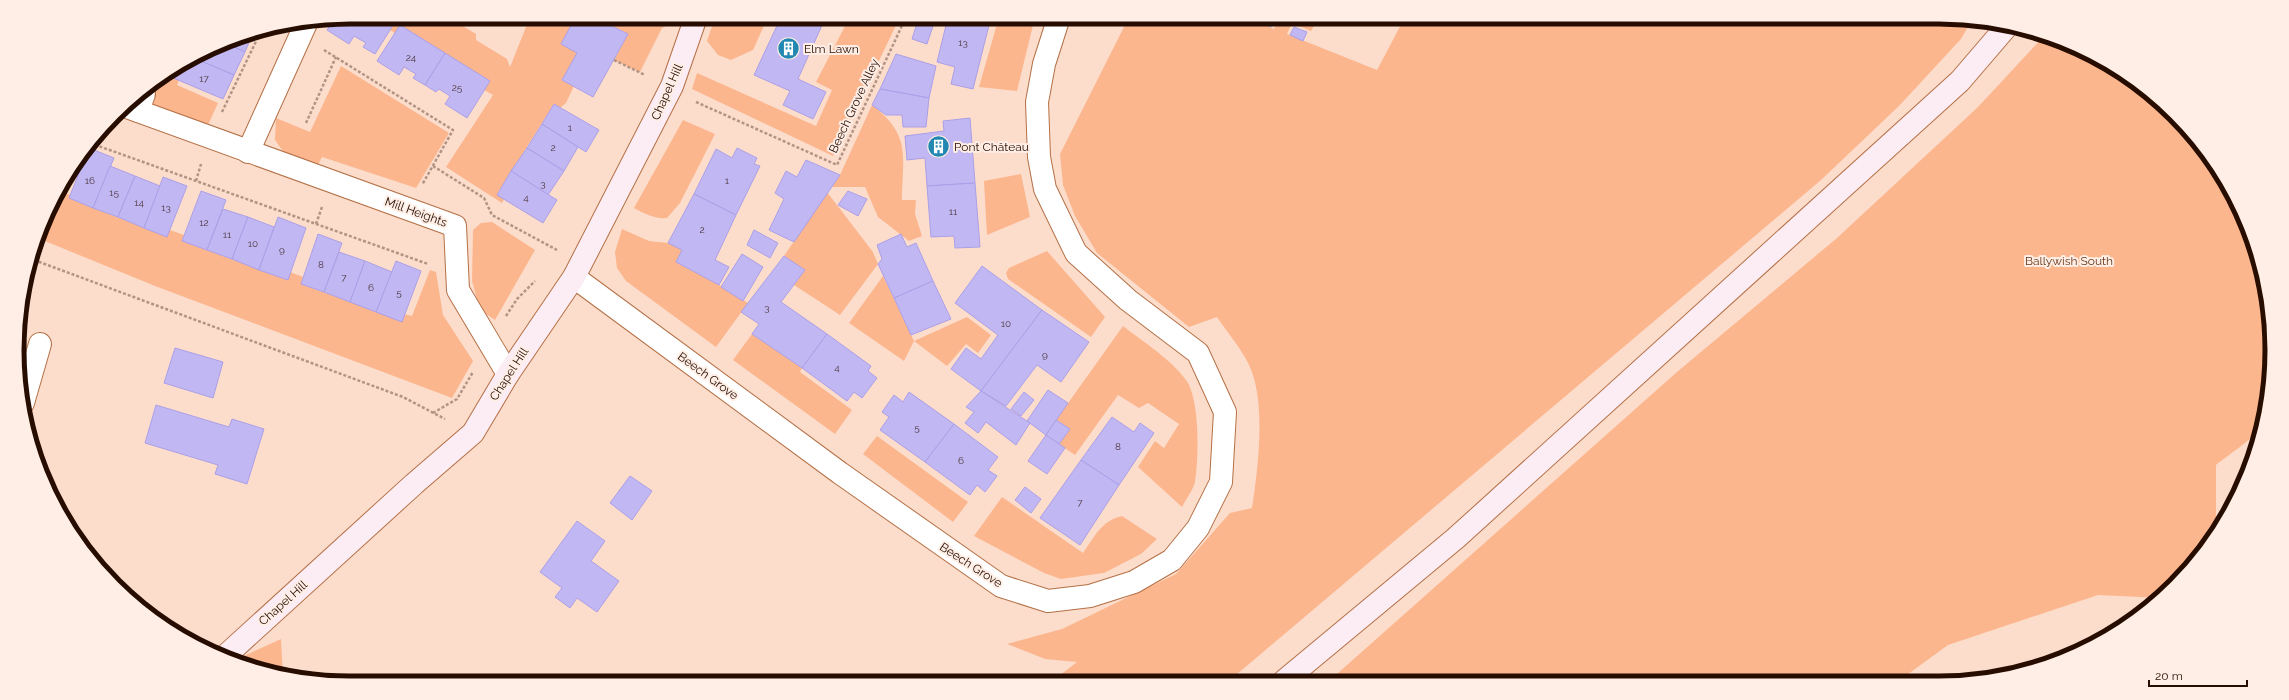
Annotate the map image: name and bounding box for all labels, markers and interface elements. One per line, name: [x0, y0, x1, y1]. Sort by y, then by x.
building icon: Elm Lawn: [776, 36, 802, 62]
house number: 13: [958, 37, 968, 48]
place label: Elm Lawn: [804, 42, 859, 56]
house number: 24: [406, 52, 417, 63]
street label: Beech Grove Alley: [826, 56, 882, 155]
street label: Chapel Hill: [648, 61, 686, 122]
house number: 17: [199, 73, 209, 84]
house number: 25: [452, 82, 463, 93]
house number: 1: [568, 122, 573, 133]
building icon: Pont Château: [926, 134, 952, 160]
place label: Pont Château: [954, 140, 1029, 154]
house number: 2: [550, 142, 556, 153]
house number: 16: [85, 175, 95, 186]
house number: 1: [725, 175, 730, 186]
house number: 3: [540, 178, 546, 189]
house number: 15: [109, 187, 119, 198]
house number: 4: [523, 192, 529, 203]
street label: Mill Heights: [383, 194, 449, 230]
house number: 14: [134, 197, 144, 208]
house number: 13: [161, 202, 171, 213]
house number: 11: [949, 206, 958, 217]
house number: 12: [199, 217, 209, 228]
house number: 2: [699, 224, 705, 235]
house number: 11: [223, 229, 232, 240]
house number: 10: [248, 238, 258, 249]
house number: 9: [279, 244, 285, 255]
park label: Ballywish South: [2025, 254, 2113, 268]
house number: 8: [318, 259, 324, 270]
house number: 7: [341, 272, 347, 283]
house number: 6: [368, 282, 374, 293]
house number: 5: [396, 287, 402, 298]
house number: 3: [764, 302, 770, 313]
house number: 10: [1001, 318, 1011, 329]
street label: Chapel Hill: [487, 344, 532, 403]
street label: Beech Grove: [675, 349, 741, 403]
house number: 9: [1042, 349, 1048, 360]
house number: 4: [834, 362, 840, 373]
house number: 5: [914, 422, 920, 433]
house number: 8: [1115, 441, 1121, 452]
house number: 6: [958, 455, 964, 466]
house number: 7: [1077, 497, 1083, 508]
street label: Beech Grove: [937, 540, 1005, 590]
street label: Chapel Hill: [256, 577, 311, 628]
scale bar: [2149, 662, 2247, 688]
text: 20 m: [2155, 669, 2183, 683]

